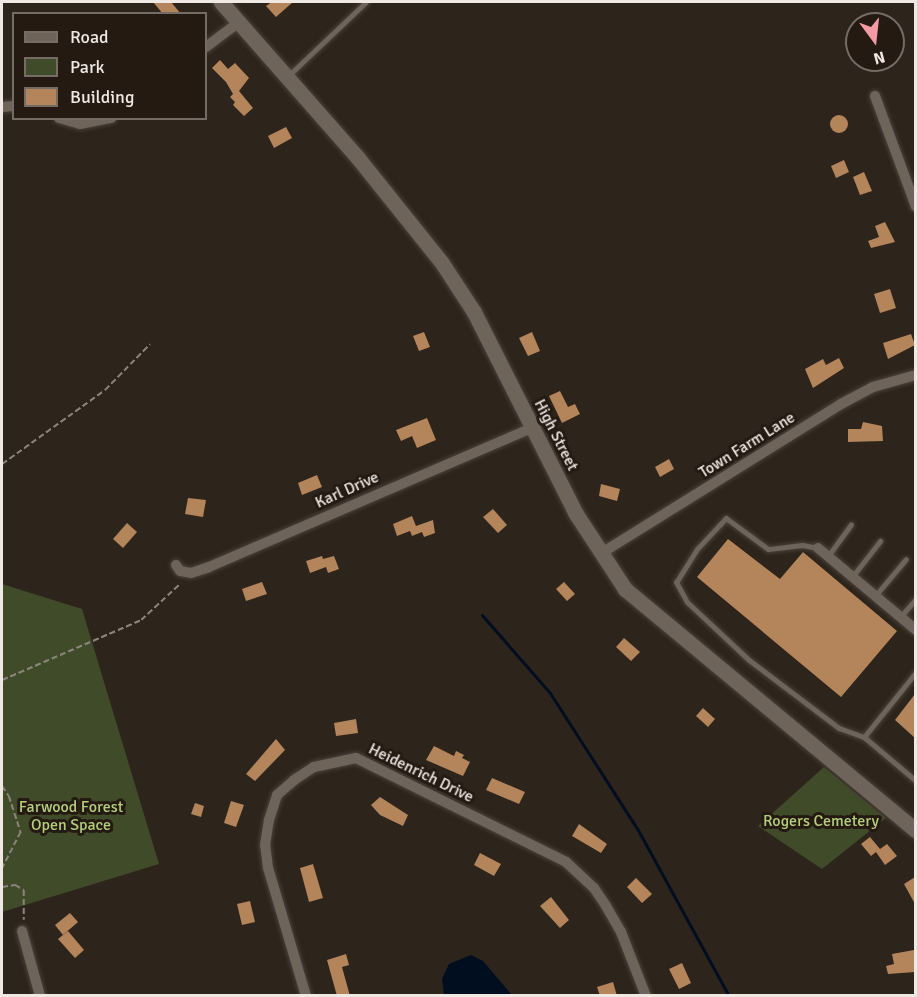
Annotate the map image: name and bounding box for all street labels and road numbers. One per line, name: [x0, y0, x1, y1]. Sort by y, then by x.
street label: High Street: [530, 396, 582, 474]
street label: Town Farm Lane: [695, 408, 799, 482]
street label: Karl Drive: [312, 467, 382, 513]
street label: Heidenrich Drive: [365, 739, 477, 807]

